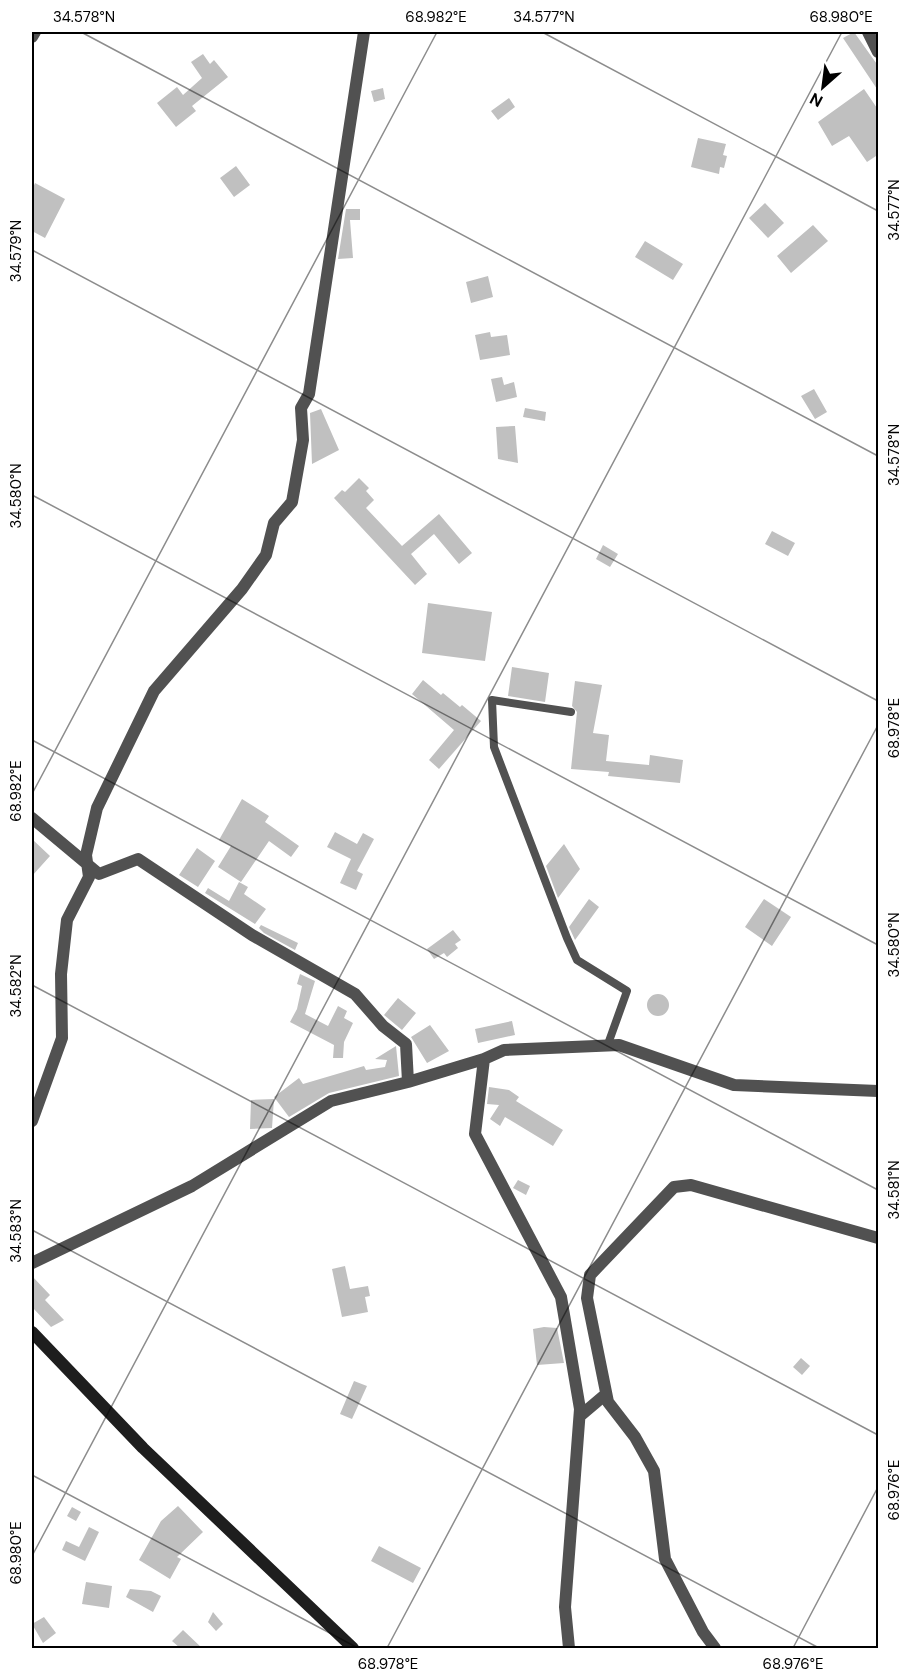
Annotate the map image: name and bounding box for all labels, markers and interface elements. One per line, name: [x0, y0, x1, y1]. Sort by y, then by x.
text: 34.578°N: [53, 7, 115, 27]
text: 68.982°E: [405, 7, 467, 27]
text: 34.577°N: [513, 7, 575, 27]
text: 68.980°E: [809, 7, 873, 27]
north arrow: [793, 57, 853, 117]
text: N: [806, 88, 826, 112]
text: 34.577°N: [884, 179, 904, 241]
text: 34.579°N: [6, 220, 26, 282]
text: 34.578°N: [884, 424, 904, 486]
text: 34.580°N: [6, 464, 26, 528]
text: 68.978°E: [884, 698, 904, 758]
text: 68.982°E: [6, 760, 26, 822]
text: 34.580°N: [884, 913, 904, 977]
text: 34.582°N: [6, 954, 26, 1018]
text: 34.581°N: [884, 1160, 904, 1220]
text: 34.583°N: [6, 1199, 26, 1263]
text: 68.976°E: [884, 1460, 904, 1520]
text: 68.980°E: [6, 1521, 26, 1585]
text: 68.978°E: [358, 1654, 418, 1674]
text: 68.976°E: [763, 1654, 823, 1674]

